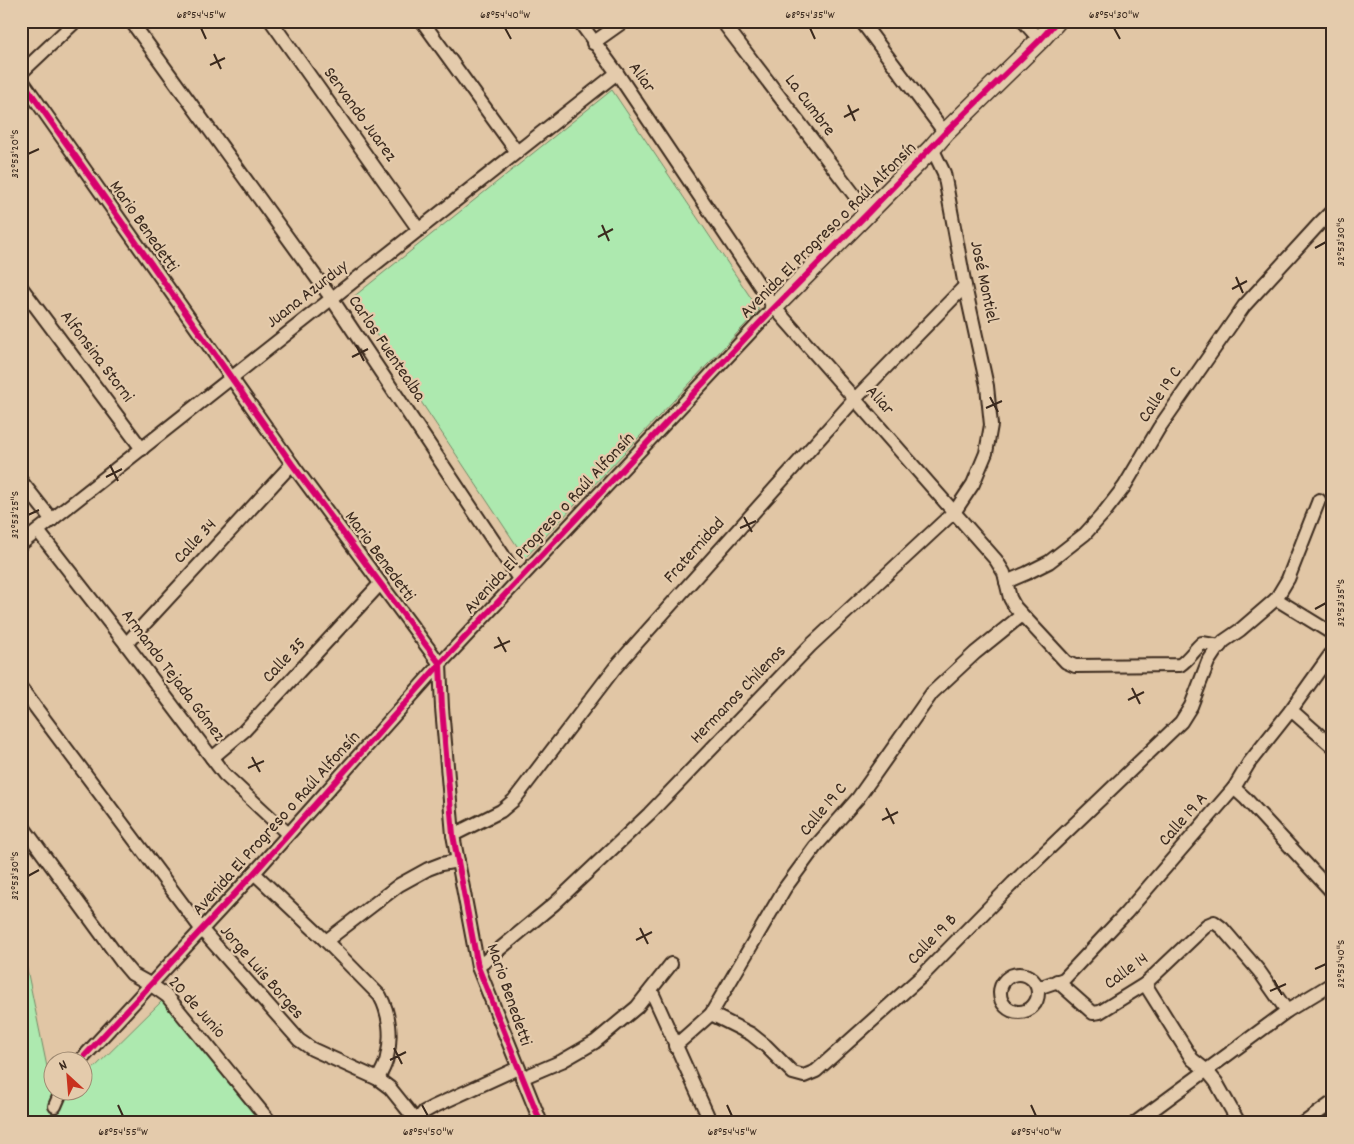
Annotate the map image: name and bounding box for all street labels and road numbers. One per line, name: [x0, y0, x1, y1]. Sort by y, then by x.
street label: Aliar: [621, 58, 661, 99]
street label: Servando Juarez: [316, 63, 402, 168]
street label: La Cumbre: [778, 70, 840, 142]
street label: Avenida El Progreso o Raúl Alfonsín: [735, 137, 923, 325]
street label: Mario Benedetti: [102, 176, 184, 278]
street label: José Montiel: [962, 239, 1004, 326]
street label: Juana Azurduy: [262, 254, 355, 335]
street label: Carlos Fuentealba: [341, 291, 431, 408]
street label: Alfonsina Storni: [53, 306, 139, 408]
street label: Calle 19 C: [1133, 362, 1189, 428]
street label: Aliar: [859, 381, 899, 422]
street label: Avenida El Progreso o Raúl Alfonsín: [459, 427, 641, 621]
street label: Mario Benedetti: [338, 506, 420, 608]
street label: Fraternidad: [659, 512, 731, 590]
street label: Calle 34: [169, 514, 223, 570]
street label: Armando Tejada Gómez: [114, 605, 230, 747]
street label: Calle 35: [257, 633, 313, 689]
street label: Hermanos Chilenos: [685, 640, 793, 750]
street label: Avenida El Progreso o Raúl Alfonsín: [187, 726, 367, 922]
street label: Calle 19 C: [794, 778, 854, 842]
street label: Calle 19 A: [1154, 787, 1215, 852]
street label: Calle 19 B: [902, 909, 964, 971]
street label: Jorge Luis Borges: [213, 920, 309, 1026]
street label: Mario Benedetti: [479, 940, 537, 1050]
street label: Calle 14: [1100, 947, 1154, 997]
street label: 20 de Junio: [161, 971, 231, 1045]

